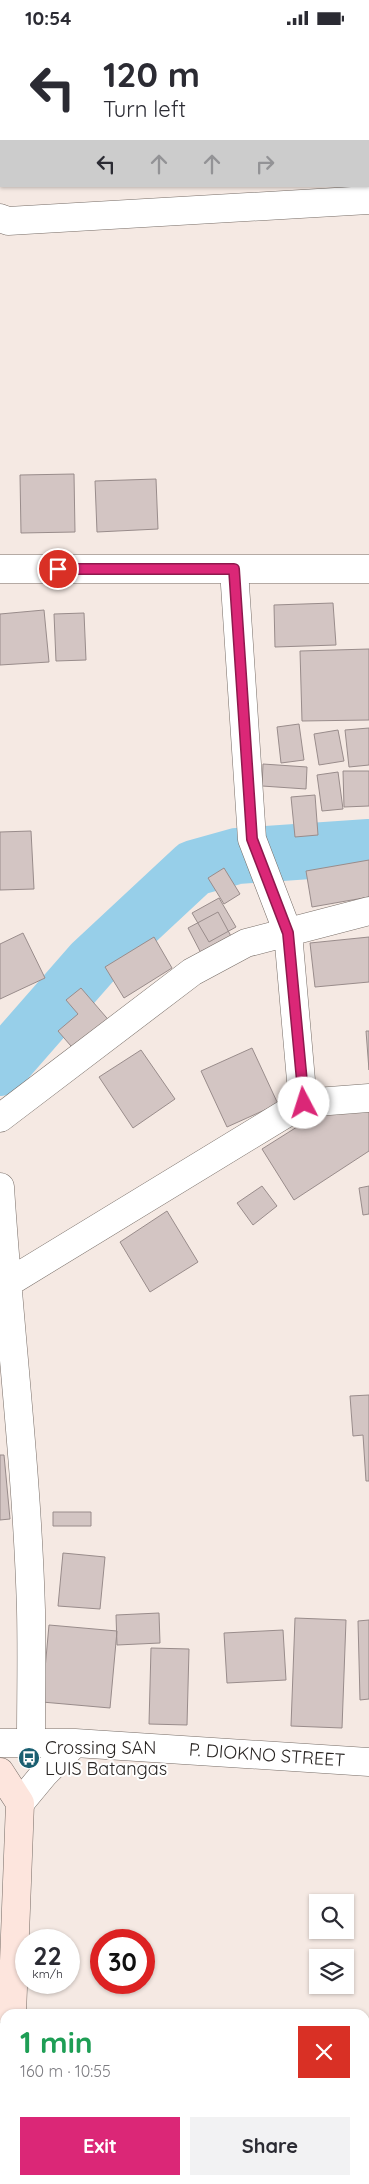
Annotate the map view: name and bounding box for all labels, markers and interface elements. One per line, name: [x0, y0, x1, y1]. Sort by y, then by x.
text: 10:54: [25, 6, 71, 30]
text: 120 m: [103, 52, 200, 96]
icon: left: [20, 55, 85, 120]
text: Turn left: [103, 95, 186, 123]
icon: left: [92, 150, 120, 178]
icon: ahead: [145, 150, 173, 178]
icon: ahead: [198, 150, 226, 178]
icon: right: [251, 150, 279, 178]
pin: [37, 548, 79, 590]
icon: arrive: [44, 555, 72, 583]
position arrow: [277, 1076, 329, 1128]
place label: Crossing SAN LUIS Batangas: [45, 1736, 167, 1780]
street label: P. DIOKNO STREET: [188, 1738, 346, 1771]
bus stop icon: Crossing SAN LUIS Batangas: [17, 1746, 41, 1770]
map controls: [309, 1894, 354, 1994]
button: search: [309, 1894, 354, 1939]
speed limit sign: 30: [90, 1929, 155, 1994]
text: 22: [33, 1940, 62, 1971]
button: layers: [309, 1949, 354, 1994]
text: km/h: [32, 1966, 63, 1981]
text: 1 min: [20, 2023, 93, 2061]
button: close: [298, 2026, 350, 2078]
text: 160 m · 10:55: [20, 2061, 111, 2081]
button: Exit: [20, 2117, 180, 2175]
button: Share: [190, 2117, 350, 2175]

